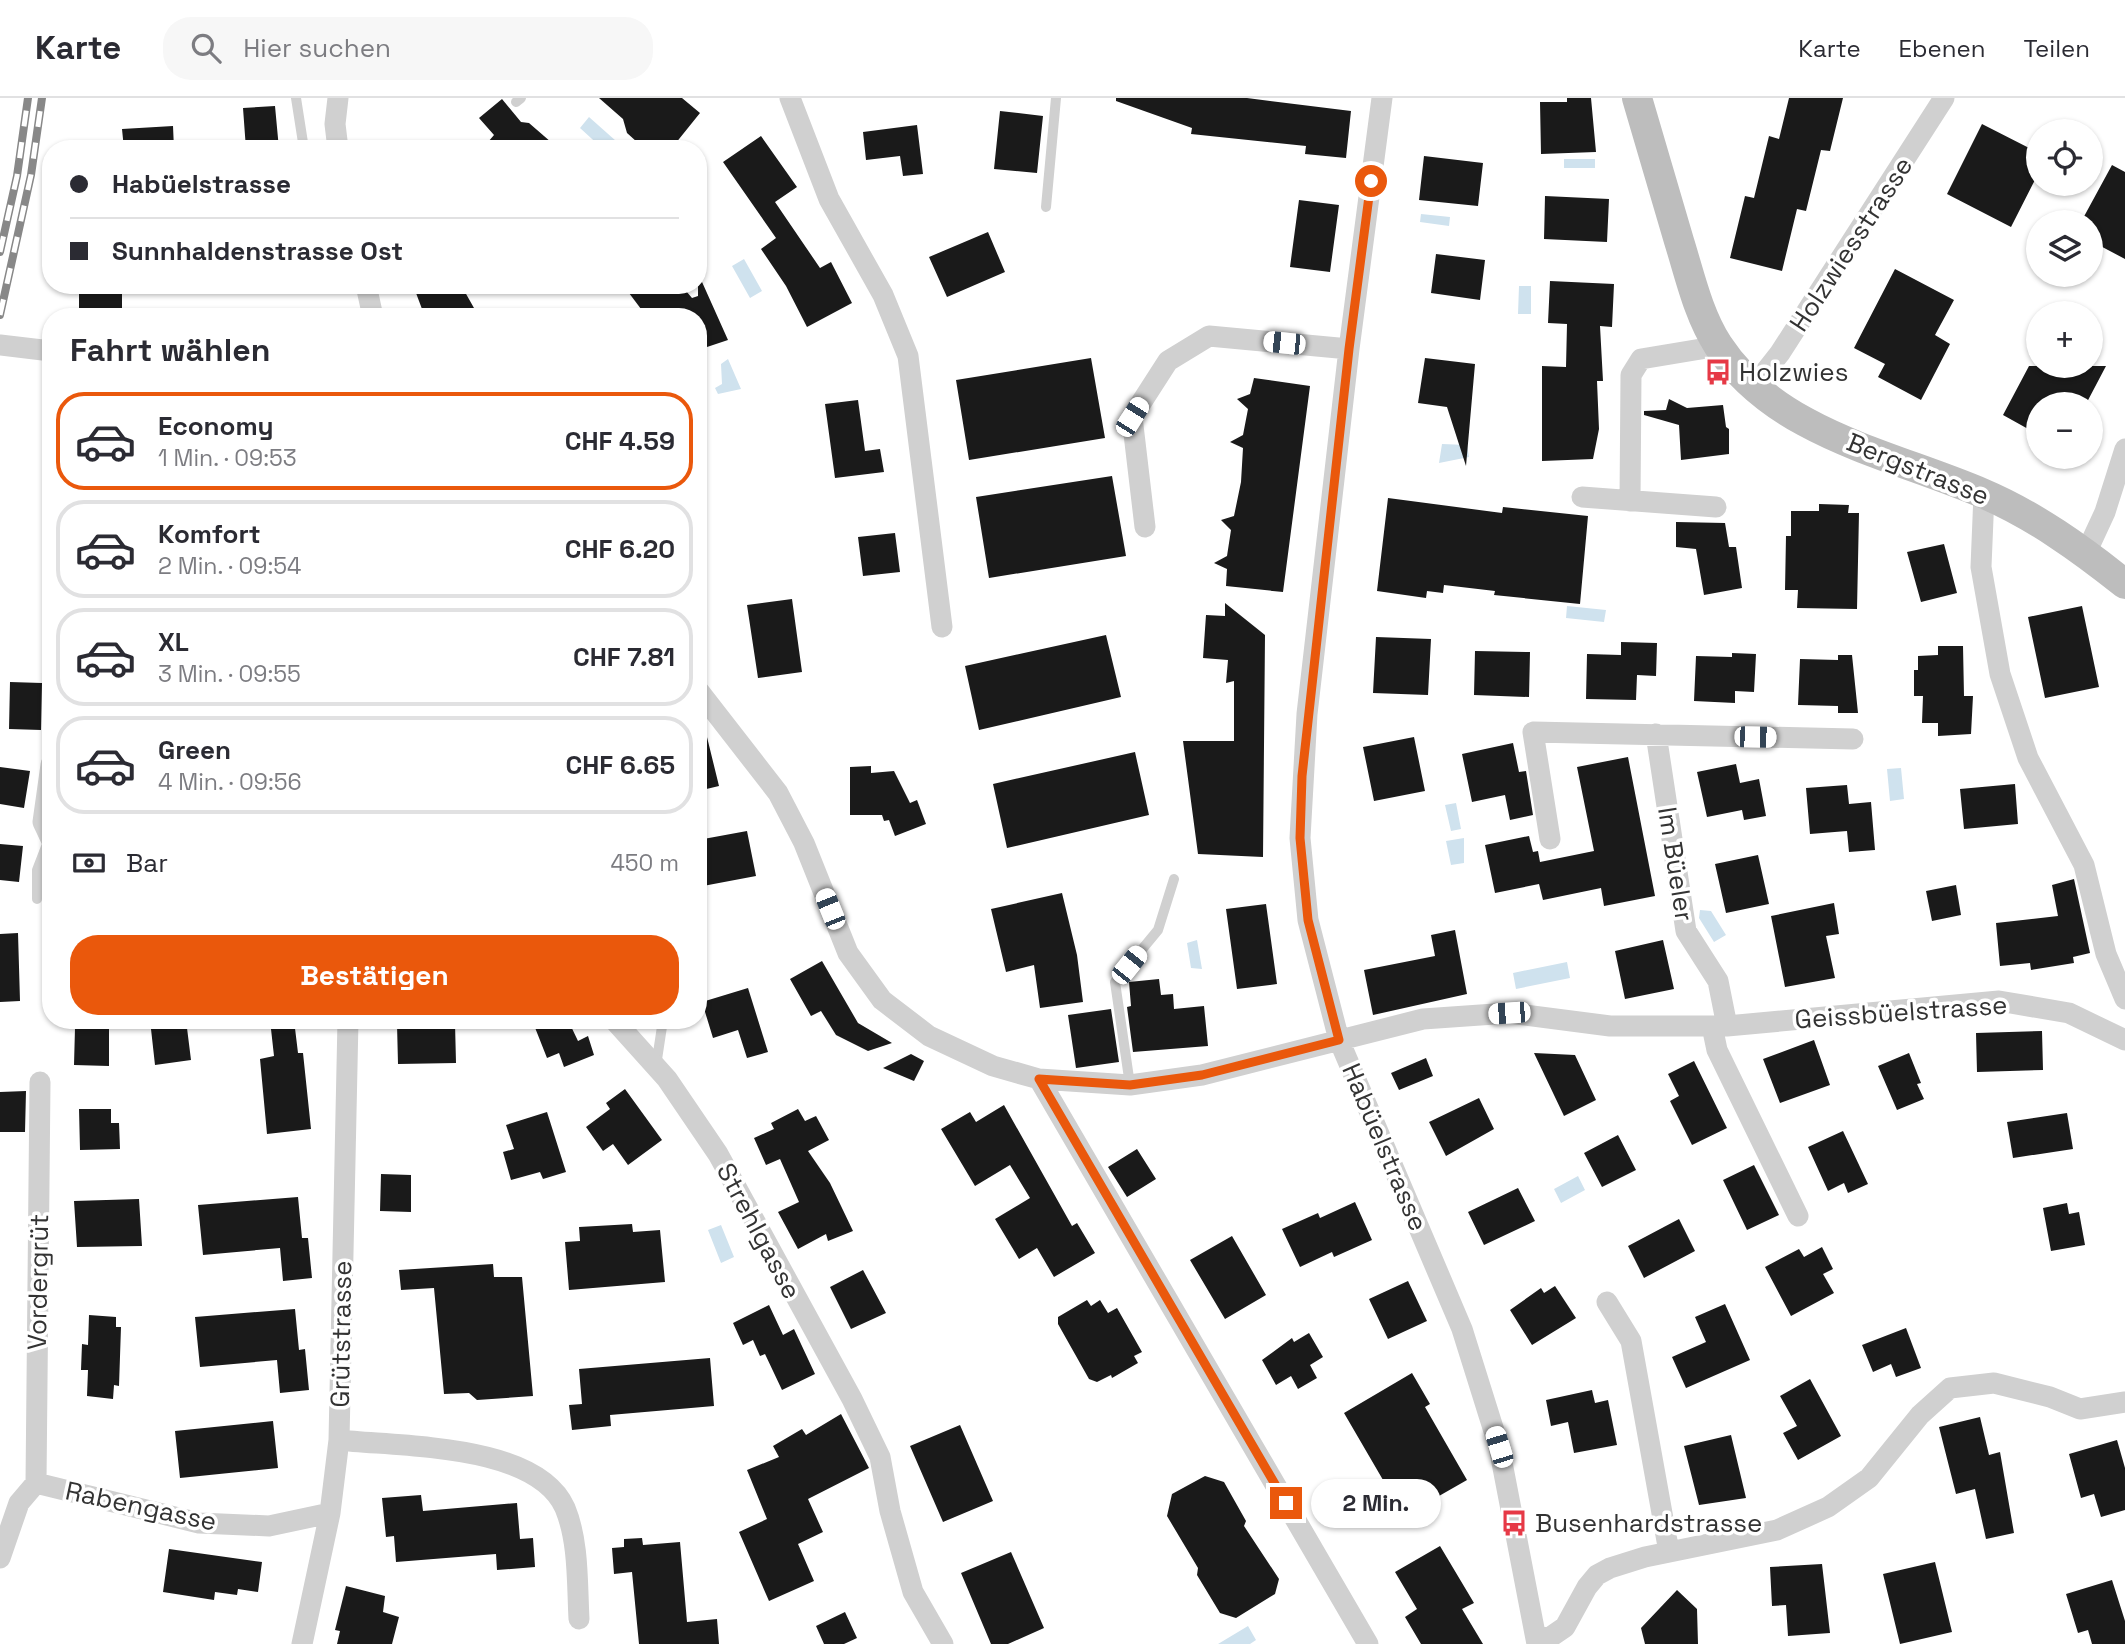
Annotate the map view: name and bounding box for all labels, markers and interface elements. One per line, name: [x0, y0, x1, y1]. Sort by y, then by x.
search box: [163, 17, 653, 80]
text: Karte: [35, 27, 121, 69]
icon: search: [187, 29, 225, 67]
text: Hier suchen: [243, 31, 391, 65]
text: Karte: [1798, 33, 1861, 64]
text: Ebenen: [1899, 33, 1985, 64]
text: Teilen: [2023, 33, 2090, 64]
map controls: [2026, 119, 2103, 469]
button: locate: [2026, 119, 2103, 196]
street label: Holzwiesstrasse: [1782, 150, 1920, 338]
route start: [1355, 165, 1387, 197]
text: Habüelstrasse: [112, 167, 291, 201]
button: layers: [2026, 210, 2103, 287]
text: Sunnhaldenstrasse Ost: [112, 234, 403, 268]
button: +: [2026, 301, 2103, 378]
text: Fahrt wählen: [70, 330, 270, 370]
car: [1263, 330, 1306, 356]
place label: Holzwies: [1739, 355, 1848, 389]
bus stop icon: Holzwies: [1703, 357, 1733, 387]
button: −: [2026, 392, 2103, 469]
car: [1112, 394, 1153, 440]
text: Economy: [158, 409, 274, 443]
icon: car: [74, 410, 137, 473]
text: CHF 4.59: [565, 424, 675, 458]
street label: Bergstrasse: [1842, 425, 1994, 513]
text: 1 Min. · 09:53: [158, 443, 297, 473]
text: Komfort: [158, 517, 261, 551]
icon: car: [74, 518, 137, 581]
text: CHF 6.20: [565, 532, 675, 566]
text: 2 Min. · 09:54: [158, 551, 301, 581]
text: XL: [158, 625, 189, 659]
icon: car: [74, 626, 137, 689]
text: CHF 7.81: [573, 640, 675, 674]
text: 3 Min. · 09:55: [158, 659, 301, 689]
car: [1734, 726, 1777, 748]
text: Green: [158, 733, 231, 767]
icon: car: [74, 734, 137, 797]
text: CHF 6.65: [566, 748, 675, 782]
text: 4 Min. · 09:56: [158, 767, 302, 797]
street label: Im Büeler: [1650, 804, 1702, 924]
icon: cash: [70, 844, 108, 882]
text: Bar: [126, 846, 168, 880]
text: 450 m: [610, 848, 679, 878]
car: [813, 886, 848, 932]
button: Bestätigen: [70, 935, 679, 1015]
car: [1108, 942, 1151, 988]
street label: Geissbüelstrasse: [1794, 988, 2008, 1036]
car: [1488, 1001, 1531, 1025]
street label: Habüelstrasse: [1334, 1058, 1436, 1236]
street label: Strehlgasse: [709, 1157, 809, 1305]
street label: Vordergrüt: [20, 1214, 56, 1350]
street label: Grütstrasse: [323, 1260, 359, 1408]
car: [1483, 1424, 1516, 1470]
street label: Rabengasse: [62, 1473, 220, 1539]
callout: 2 Min.: [1310, 1478, 1440, 1528]
route end: [1270, 1487, 1302, 1519]
text: 2 Min.: [1343, 1488, 1409, 1518]
place label: Busenhardstrasse: [1535, 1506, 1762, 1540]
bus stop icon: Busenhardstrasse: [1499, 1508, 1529, 1538]

